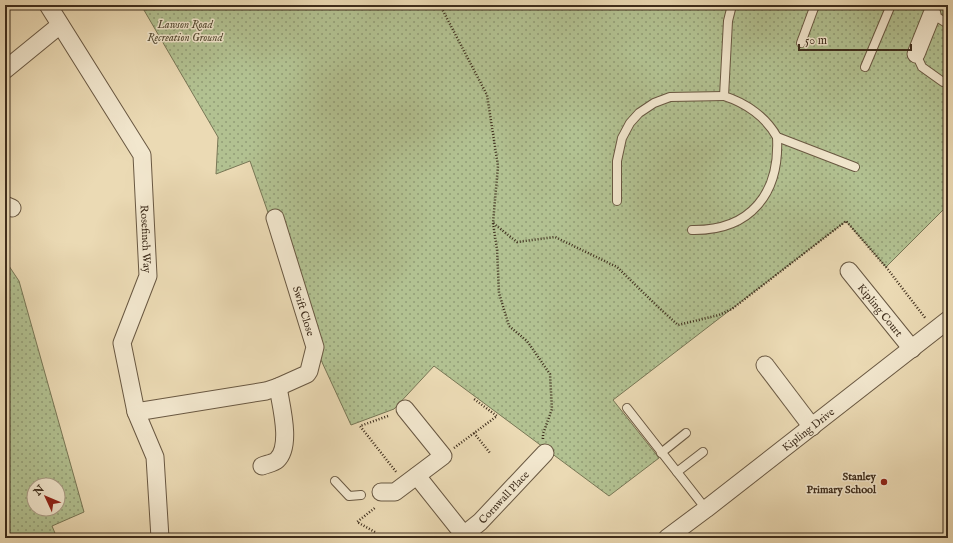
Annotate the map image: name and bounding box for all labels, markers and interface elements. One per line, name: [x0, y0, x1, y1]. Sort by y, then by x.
park label: Lawson Road Recreation Ground: [147, 18, 223, 45]
scale bar: [799, 26, 911, 52]
text: 50 m: [805, 33, 827, 48]
street label: Rosefinch Way: [136, 204, 154, 274]
street label: Kipling Court: [854, 281, 905, 340]
street label: Swift Close: [289, 285, 317, 338]
street label: Kipling Drive: [780, 405, 838, 455]
street label: Cornwall Place: [476, 468, 533, 527]
place label: Stanley Primary School: [807, 470, 877, 497]
north arrow: [26, 477, 66, 517]
marker: Stanley Primary School: [879, 477, 889, 487]
text: N: [30, 482, 48, 500]

